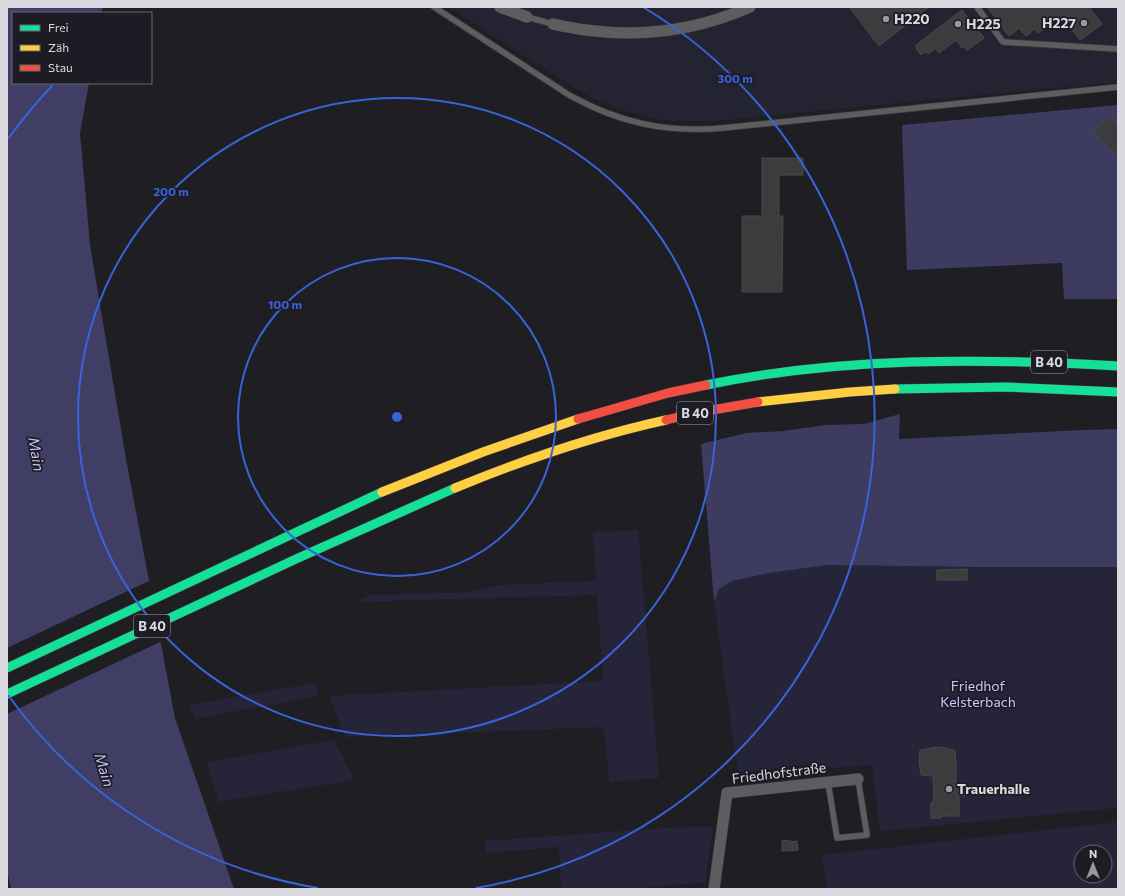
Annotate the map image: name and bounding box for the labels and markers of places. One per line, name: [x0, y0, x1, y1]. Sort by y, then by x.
place label: H220: [894, 10, 930, 27]
marker: H220: [881, 14, 891, 24]
place label: H227: [1042, 14, 1076, 31]
place label: H225: [966, 15, 1001, 32]
marker: H227: [1079, 18, 1089, 28]
marker: H225: [953, 19, 963, 29]
centre of rings: [390, 410, 404, 424]
place label: Trauerhalle: [957, 780, 1030, 797]
marker: Trauerhalle: [944, 784, 954, 794]

